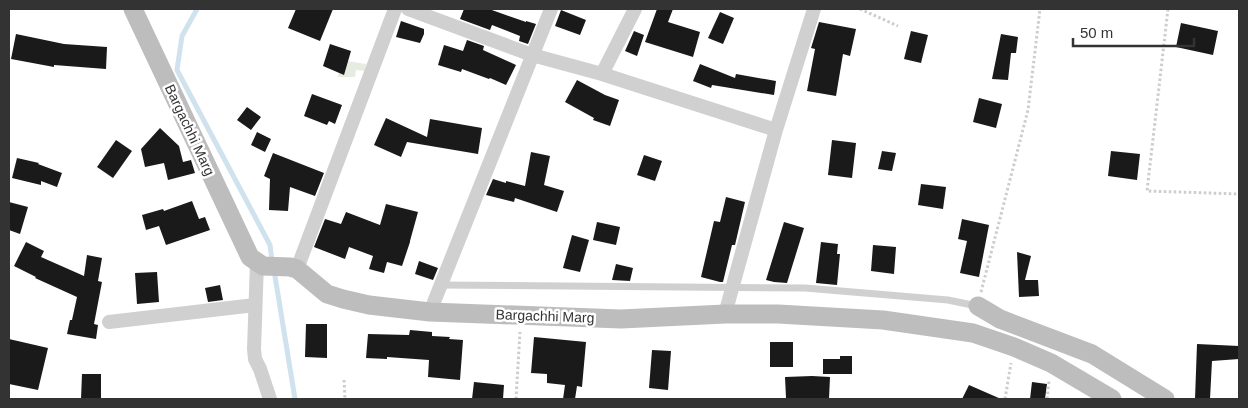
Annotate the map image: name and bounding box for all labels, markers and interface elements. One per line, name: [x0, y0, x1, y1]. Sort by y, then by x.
scale bar: [1073, 15, 1194, 47]
text: 50 m: [1080, 24, 1113, 41]
street label: Bargachhi Marg: [162, 82, 218, 178]
street label: Bargachhi Marg: [495, 306, 595, 326]

